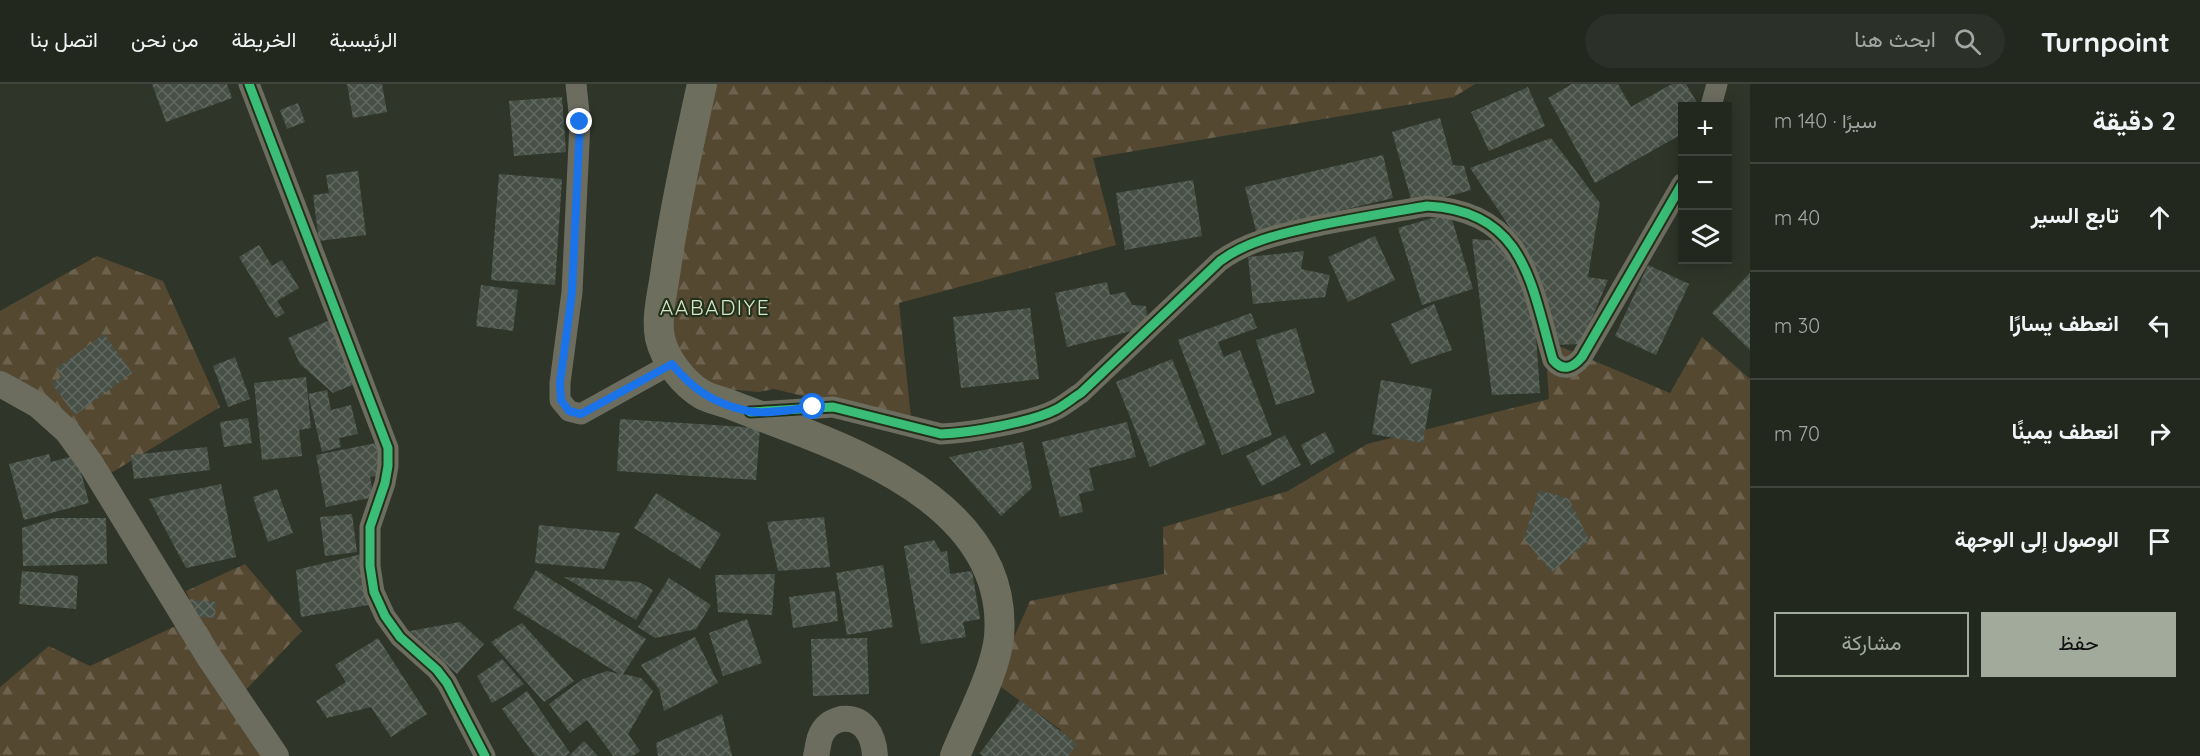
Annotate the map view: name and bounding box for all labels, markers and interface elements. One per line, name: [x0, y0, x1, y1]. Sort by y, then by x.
search box: [1585, 14, 2005, 68]
text: Turnpoint: [2041, 24, 2170, 59]
text: ابحث هنا: [1854, 25, 1936, 53]
icon: search: [1951, 25, 1984, 58]
text: اتصل بنا: [30, 26, 98, 52]
text: من نحن: [131, 26, 198, 52]
text: الخريطة: [231, 26, 296, 52]
text: الرئيسية: [329, 26, 397, 52]
map controls: [1678, 102, 1732, 264]
button: +: [1678, 102, 1732, 156]
text: 2 دقيقة: [2093, 104, 2176, 137]
route end: [566, 108, 592, 134]
text: سيرًا · 140 m: [1774, 108, 1877, 133]
button: −: [1678, 156, 1732, 210]
text: تابع السير: [2031, 201, 2119, 229]
icon: ahead: [2143, 201, 2176, 234]
text: 40 m: [1774, 205, 1820, 230]
button: layers: [1678, 210, 1732, 264]
district label: AABADIYE: [660, 294, 770, 320]
text: انعطف يسارًا: [2009, 309, 2119, 337]
icon: left: [2143, 309, 2176, 342]
text: 30 m: [1774, 313, 1820, 338]
route start: [799, 393, 825, 419]
text: انعطف يمينًا: [2011, 417, 2119, 445]
icon: right: [2143, 417, 2176, 450]
text: 70 m: [1774, 421, 1820, 446]
text: الوصول إلى الوجهة: [1955, 525, 2119, 553]
icon: arrive: [2143, 525, 2176, 558]
button: مشاركة: [1774, 612, 1969, 677]
button: حفظ: [1981, 612, 2176, 677]

